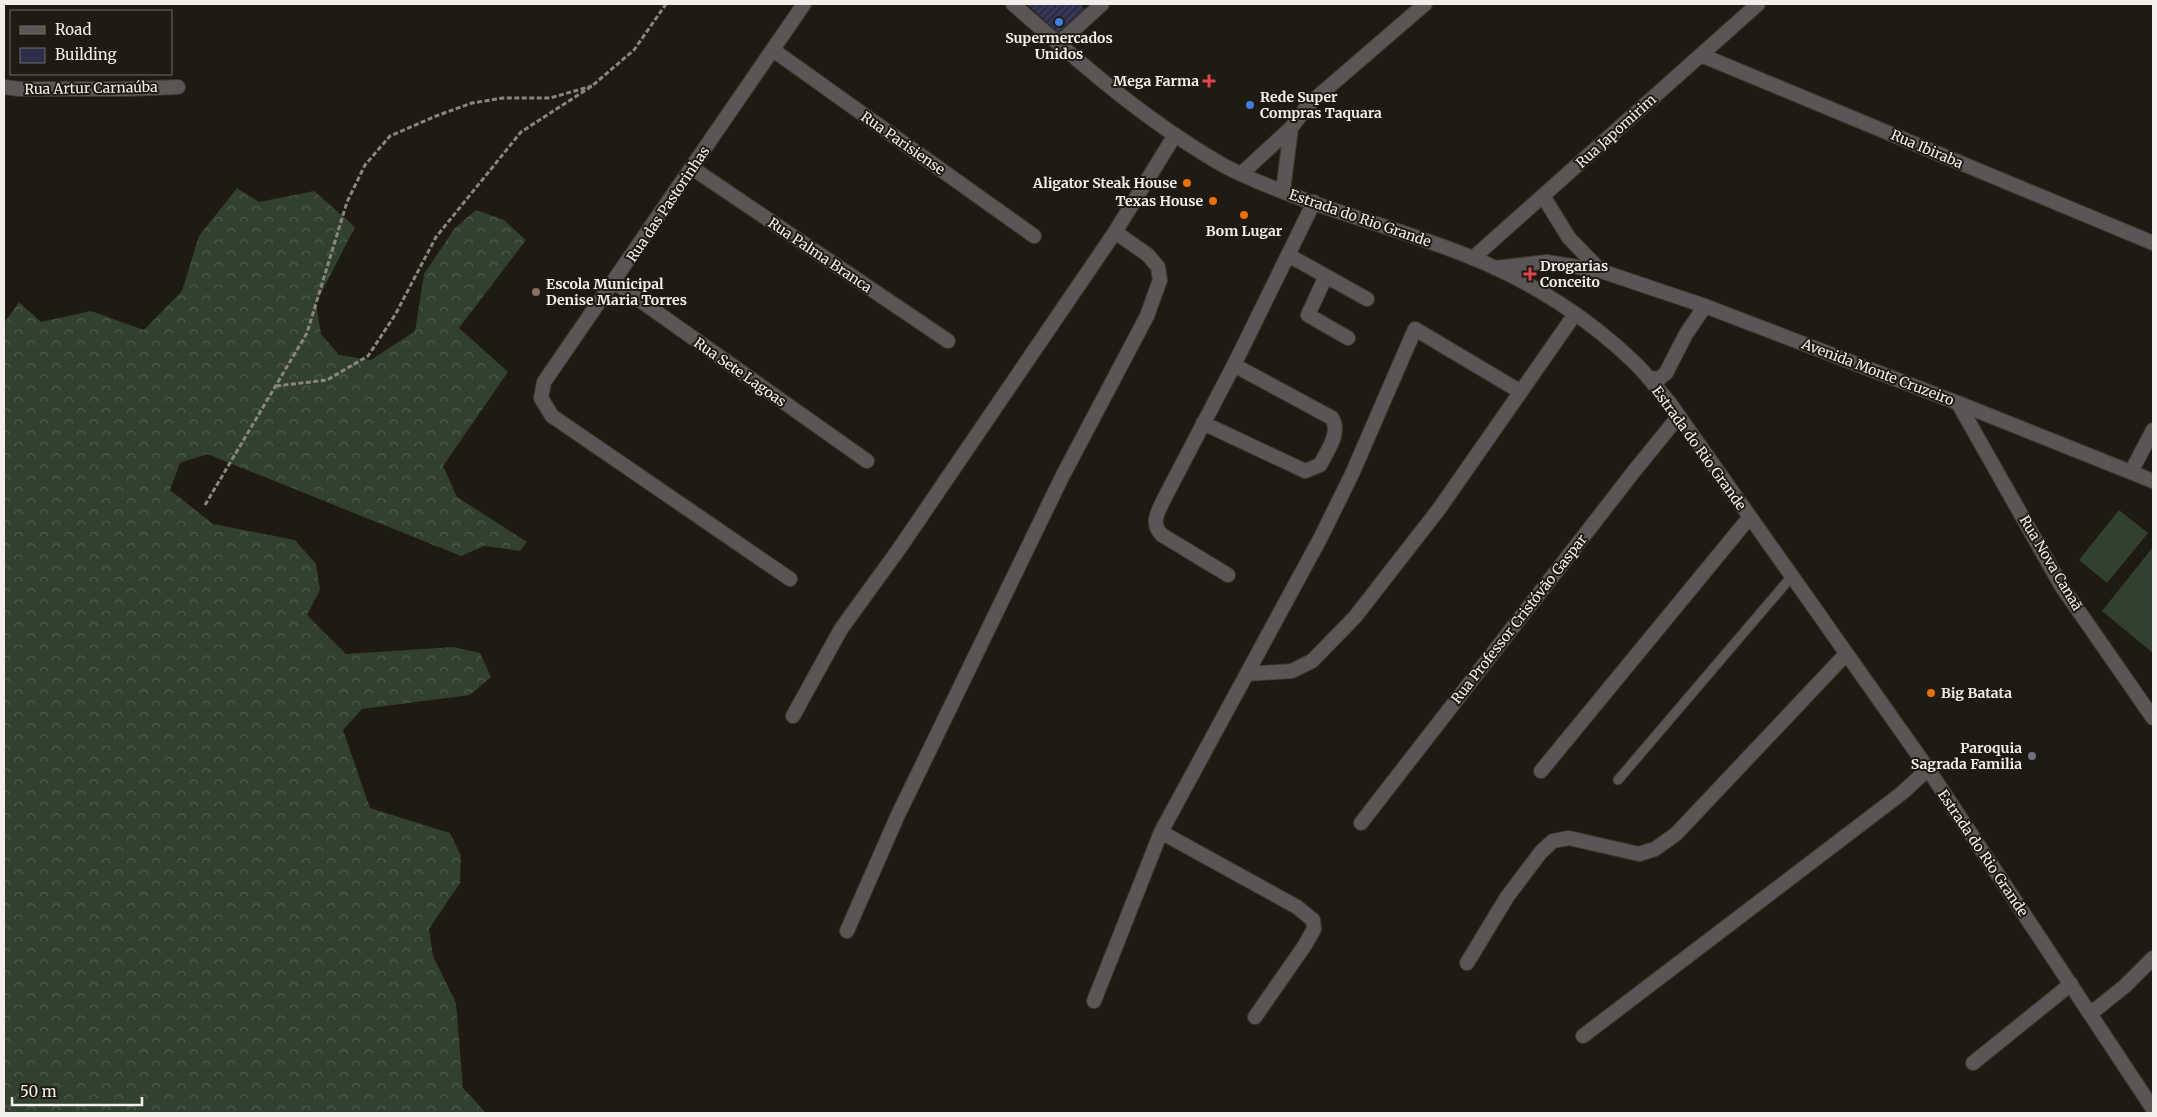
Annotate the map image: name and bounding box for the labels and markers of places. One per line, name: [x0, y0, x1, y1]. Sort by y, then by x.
marker: Supermercados Unidos: [1053, 16, 1065, 28]
place label: Supermercados Unidos: [1005, 29, 1113, 63]
place label: Mega Farma: [1113, 72, 1199, 90]
marker: Mega Farma: [1203, 75, 1215, 87]
place label: Rede Super Compras Taquara: [1260, 88, 1382, 122]
marker: Rede Super Compras Taquara: [1244, 99, 1256, 111]
place label: Aligator Steak House: [1032, 174, 1177, 192]
marker: Aligator Steak House: [1181, 177, 1193, 189]
place label: Texas House: [1115, 192, 1203, 210]
marker: Texas House: [1207, 195, 1219, 207]
marker: Bom Lugar: [1238, 209, 1250, 221]
place label: Bom Lugar: [1206, 222, 1283, 240]
place label: Drogarias Conceito: [1540, 257, 1608, 291]
marker: Drogarias Conceito: [1524, 268, 1536, 280]
place label: Escola Municipal Denise Maria Torres: [546, 275, 687, 309]
marker: Escola Municipal Denise Maria Torres: [530, 286, 542, 298]
place label: Big Batata: [1941, 684, 2012, 702]
marker: Big Batata: [1925, 687, 1937, 699]
place label: Paroquia Sagrada Familia: [1911, 739, 2022, 773]
marker: Paroquia Sagrada Familia: [2026, 750, 2038, 762]

